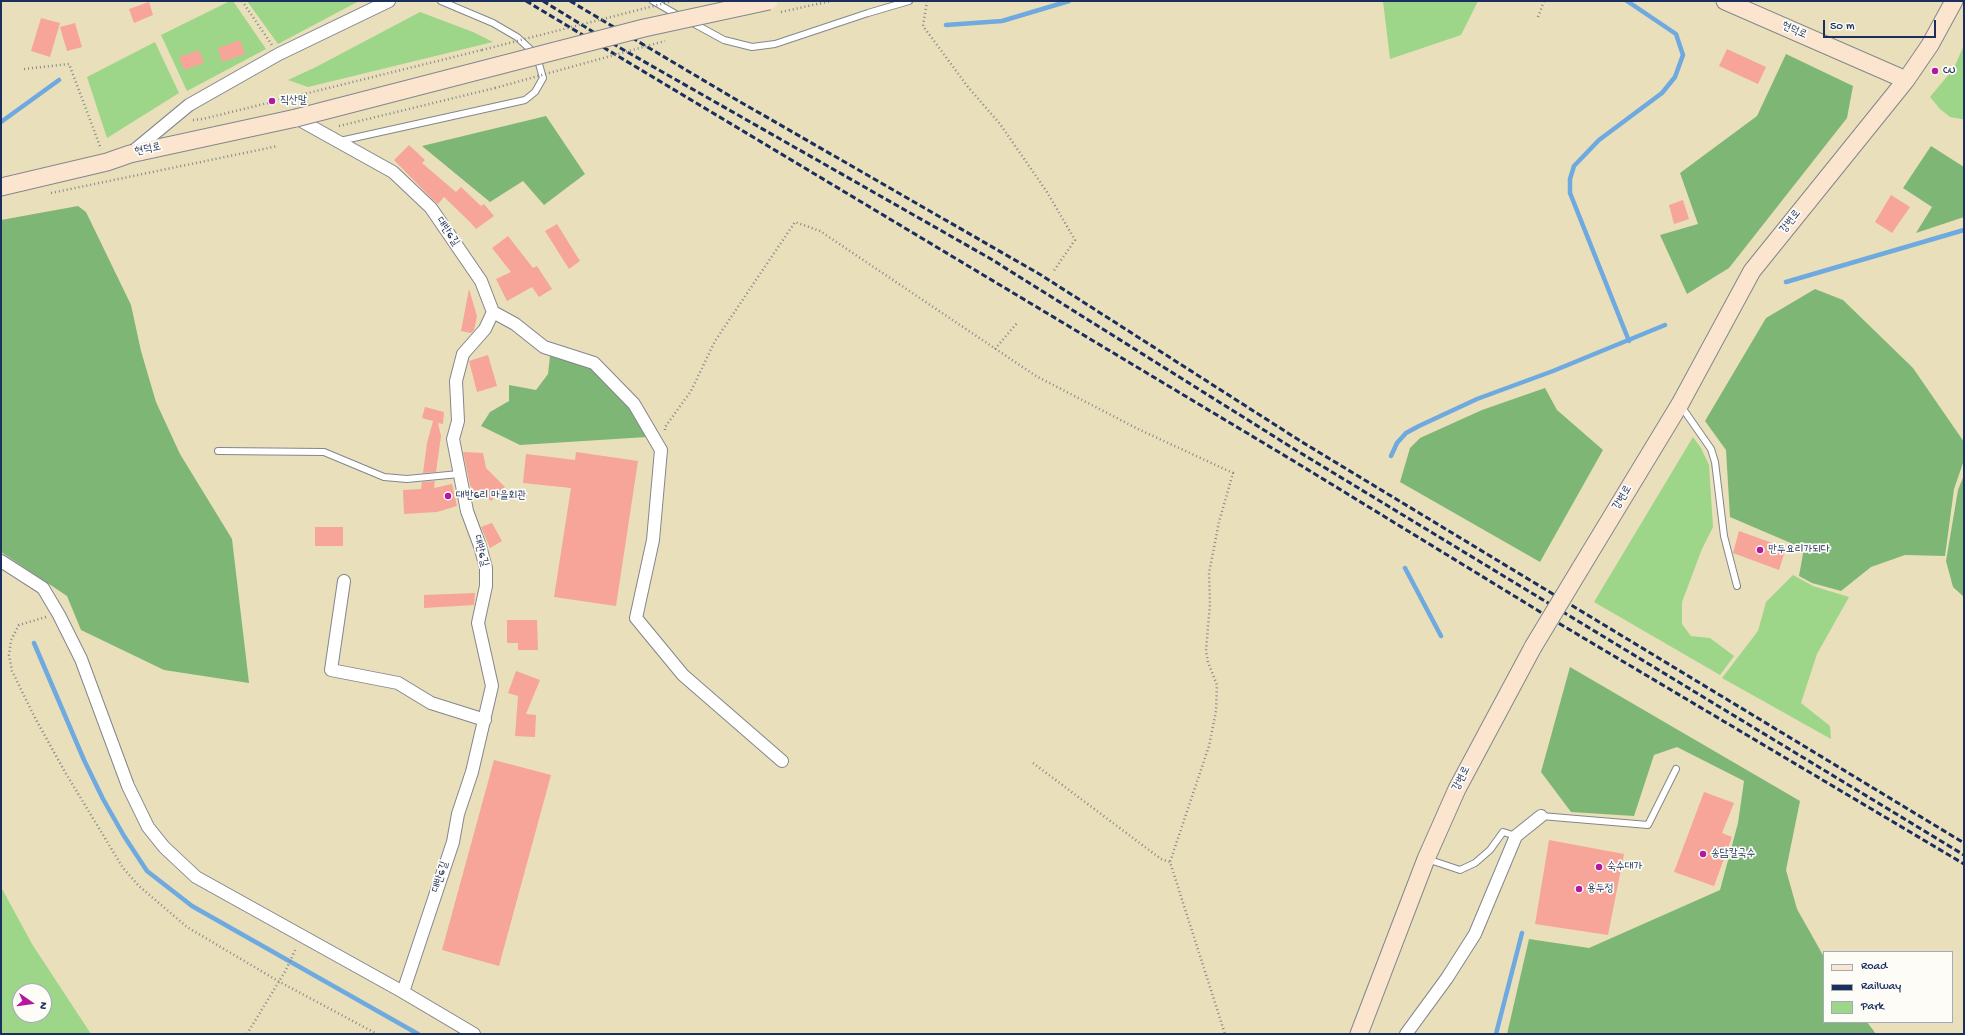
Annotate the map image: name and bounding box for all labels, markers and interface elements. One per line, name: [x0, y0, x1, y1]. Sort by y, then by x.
scale bar: [1825, 12, 1938, 38]
street label: 현덕로: [1779, 20, 1809, 42]
text: 50 m: [1830, 20, 1855, 34]
place label: CU: [1943, 64, 1955, 78]
marker: CU: [1930, 66, 1940, 76]
place label: 직산말: [280, 94, 307, 108]
marker: 직산말: [267, 96, 277, 106]
street label: 현덕로: [134, 141, 162, 159]
street label: 강변로: [1778, 208, 1804, 236]
street label: 대반6길: [433, 215, 461, 249]
street label: 강변로: [1611, 483, 1635, 513]
place label: 대반6리 마을회관: [456, 489, 526, 503]
marker: 대반6리 마을회관: [443, 491, 453, 501]
street label: 대반6길: [469, 534, 491, 568]
place label: 만두요리가되다: [1768, 543, 1830, 557]
marker: 만두요리가되다: [1755, 545, 1765, 555]
street label: 강변로: [1450, 764, 1474, 794]
place label: 송담칼국수: [1711, 847, 1755, 861]
marker: 송담칼국수: [1698, 849, 1708, 859]
street label: 대반6길: [430, 860, 452, 894]
place label: 숙수대가: [1607, 860, 1642, 874]
marker: 숙수대가: [1594, 862, 1604, 872]
place label: 용두정: [1587, 882, 1614, 896]
marker: 용두정: [1574, 884, 1584, 894]
legend: [1823, 951, 1953, 1023]
text: Road: [1861, 960, 1887, 974]
text: Railway: [1861, 980, 1901, 994]
north arrow: [12, 983, 52, 1023]
text: Park: [1861, 1000, 1884, 1014]
text: N: [36, 1001, 49, 1010]

